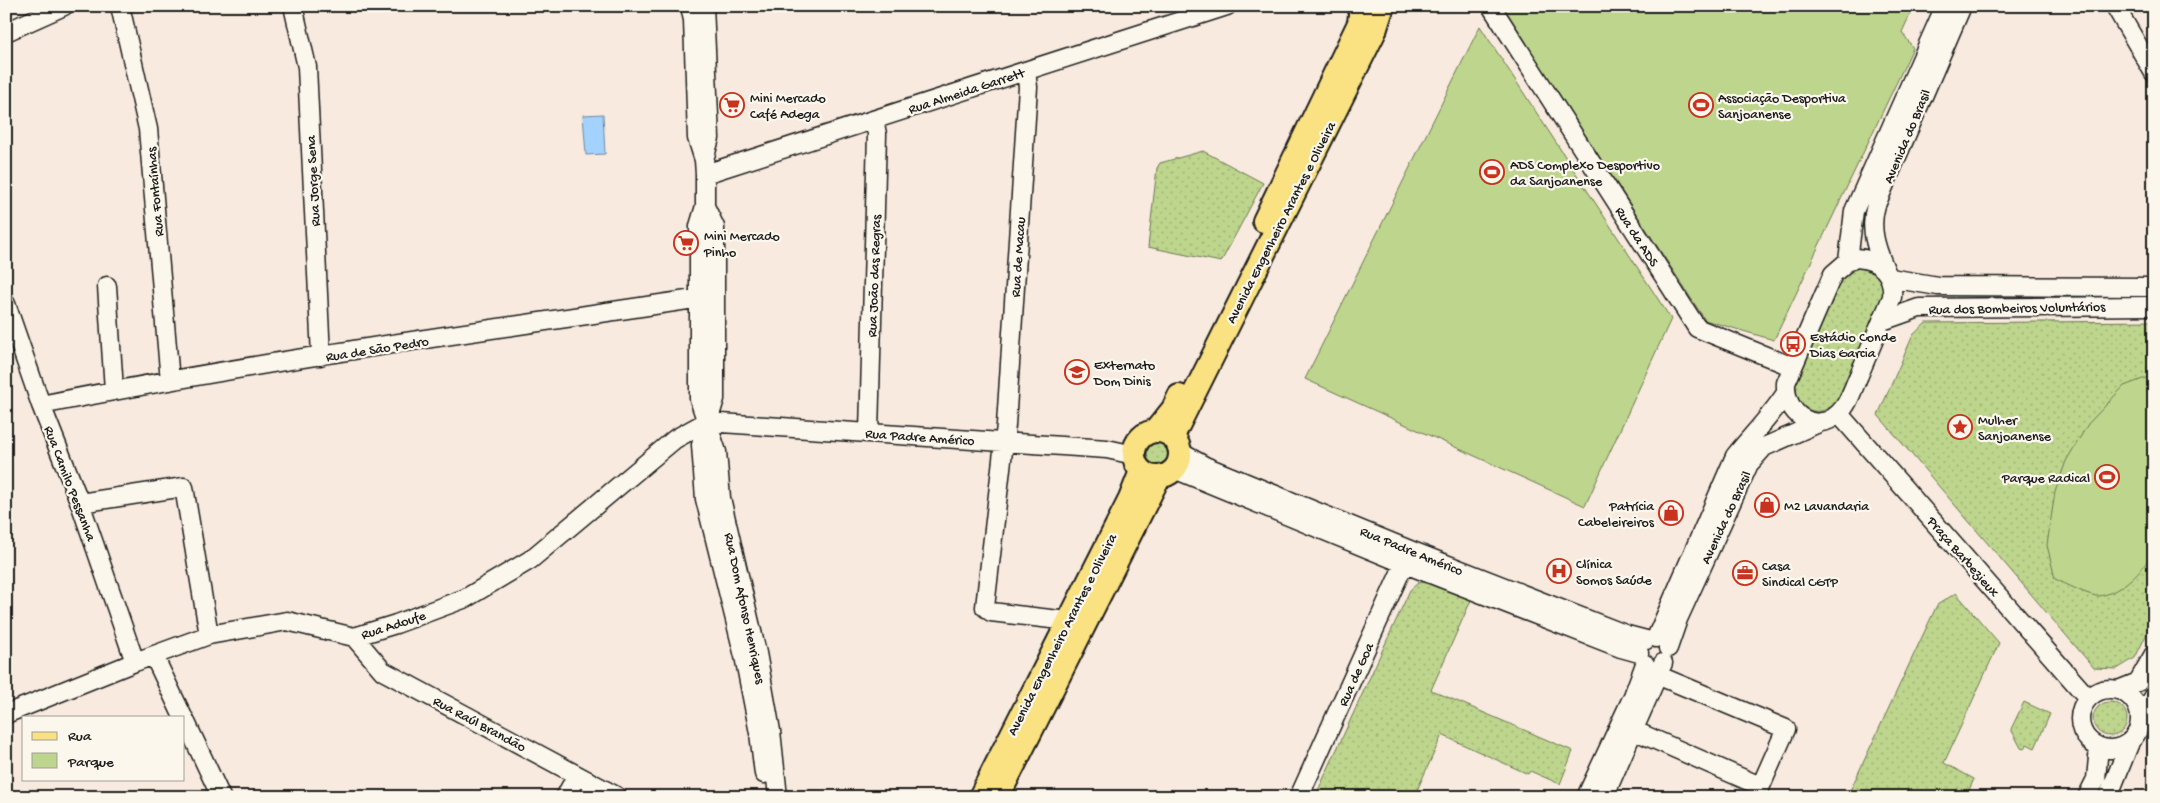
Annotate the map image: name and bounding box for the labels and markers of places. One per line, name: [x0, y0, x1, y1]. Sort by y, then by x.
place label: Mini Mercado Café Adega: [750, 91, 826, 124]
place label: Associação Desportiva Sanjoanense: [1718, 91, 1847, 124]
supermarket icon: Mini Mercado Café Adega: [719, 92, 745, 118]
sports icon: Associação Desportiva Sanjoanense: [1688, 92, 1714, 118]
place label: ADS Complexo Desportivo da Sanjoanense: [1510, 158, 1660, 191]
sports icon: ADS Complexo Desportivo da Sanjoanense: [1479, 159, 1505, 185]
place label: Mini Mercado Pinho: [703, 229, 780, 262]
supermarket icon: Mini Mercado Pinho: [673, 230, 699, 256]
place label: Estádio Conde Dias Garcia: [1809, 330, 1897, 363]
bus stop icon: Estádio Conde Dias Garcia: [1780, 331, 1806, 357]
place label: Externato Dom Dinis: [1093, 358, 1155, 391]
school or university icon: Externato Dom Dinis: [1064, 359, 1090, 385]
place label: Mulher Sanjoanense: [1978, 413, 2052, 446]
place icon: Mulher Sanjoanense: [1947, 414, 1973, 440]
sports icon: Parque Radical: [2094, 464, 2120, 490]
place label: Parque Radical: [2001, 471, 2090, 488]
shop icon: M2 Lavandaria: [1754, 492, 1780, 518]
place label: Patrícia Cabeleireiros: [1578, 499, 1655, 532]
place label: M2 Lavandaria: [1784, 499, 1870, 516]
shop icon: Patrícia Cabeleireiros: [1658, 500, 1684, 526]
place label: Clínica Somos Saúde: [1576, 557, 1652, 590]
hospital icon: Clínica Somos Saúde: [1546, 558, 1572, 584]
place label: Casa Sindical CGTP: [1762, 559, 1838, 592]
office icon: Casa Sindical CGTP: [1732, 560, 1758, 586]

